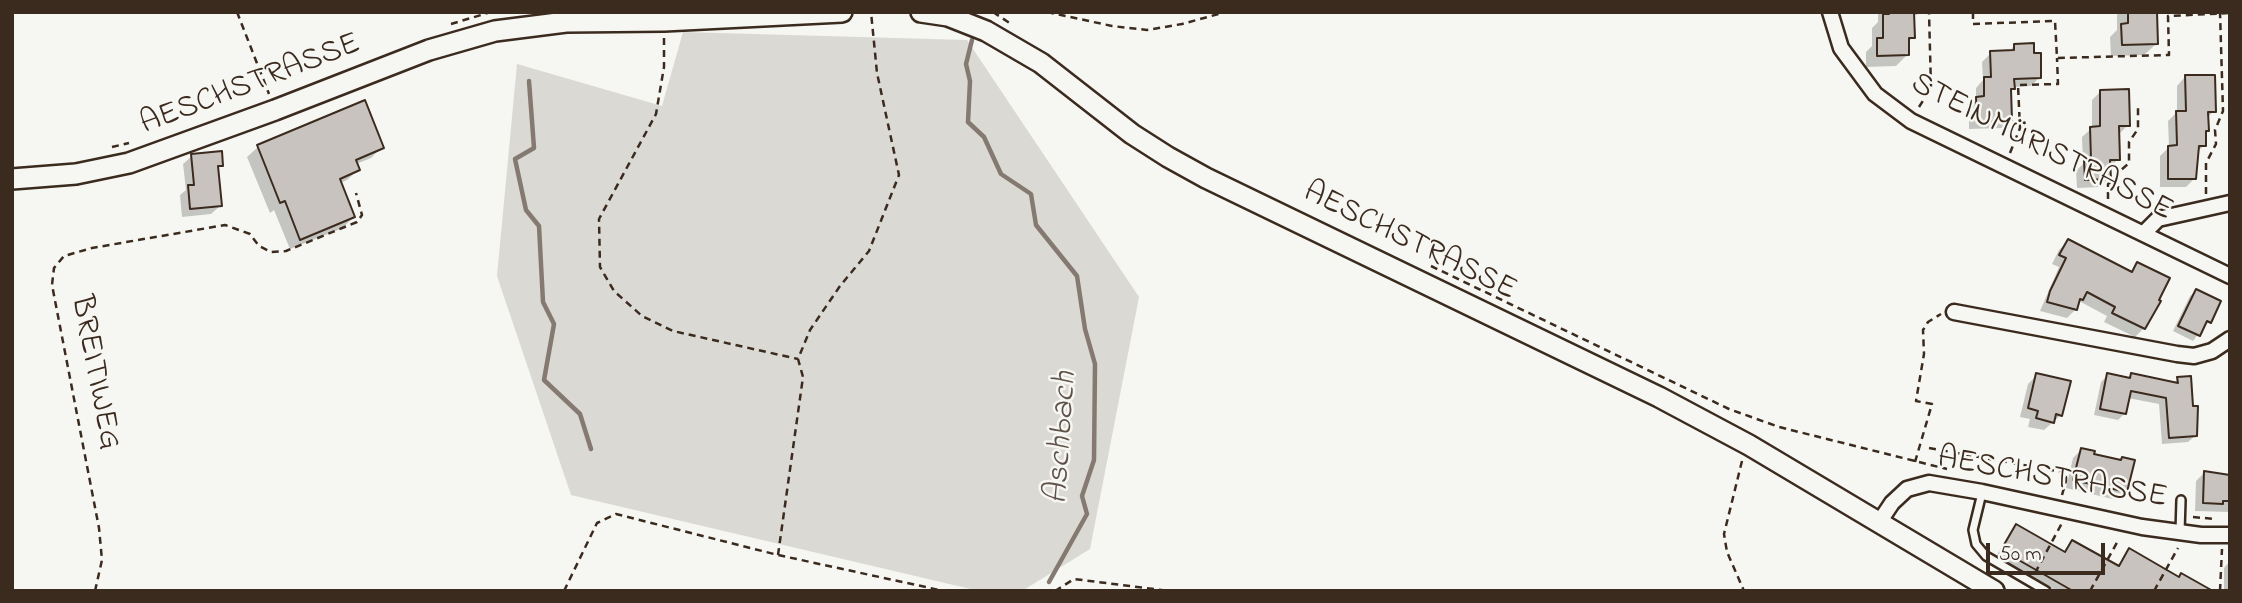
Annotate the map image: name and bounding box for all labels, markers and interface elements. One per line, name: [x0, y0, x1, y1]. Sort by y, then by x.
street label: AESCHSTRASSE: [136, 26, 366, 146]
street label: STEINMÜRISTRASSE: [1904, 66, 2178, 232]
street label: AESCHSTRASSE: [1296, 175, 1522, 311]
street label: BREITIWEG: [59, 293, 127, 453]
water label: Aschbach: [1040, 370, 1088, 506]
street label: AESCHSTRASSE: [1934, 441, 2170, 519]
scale bar: [1990, 530, 2109, 574]
text: 50 m: [1999, 540, 2042, 570]

